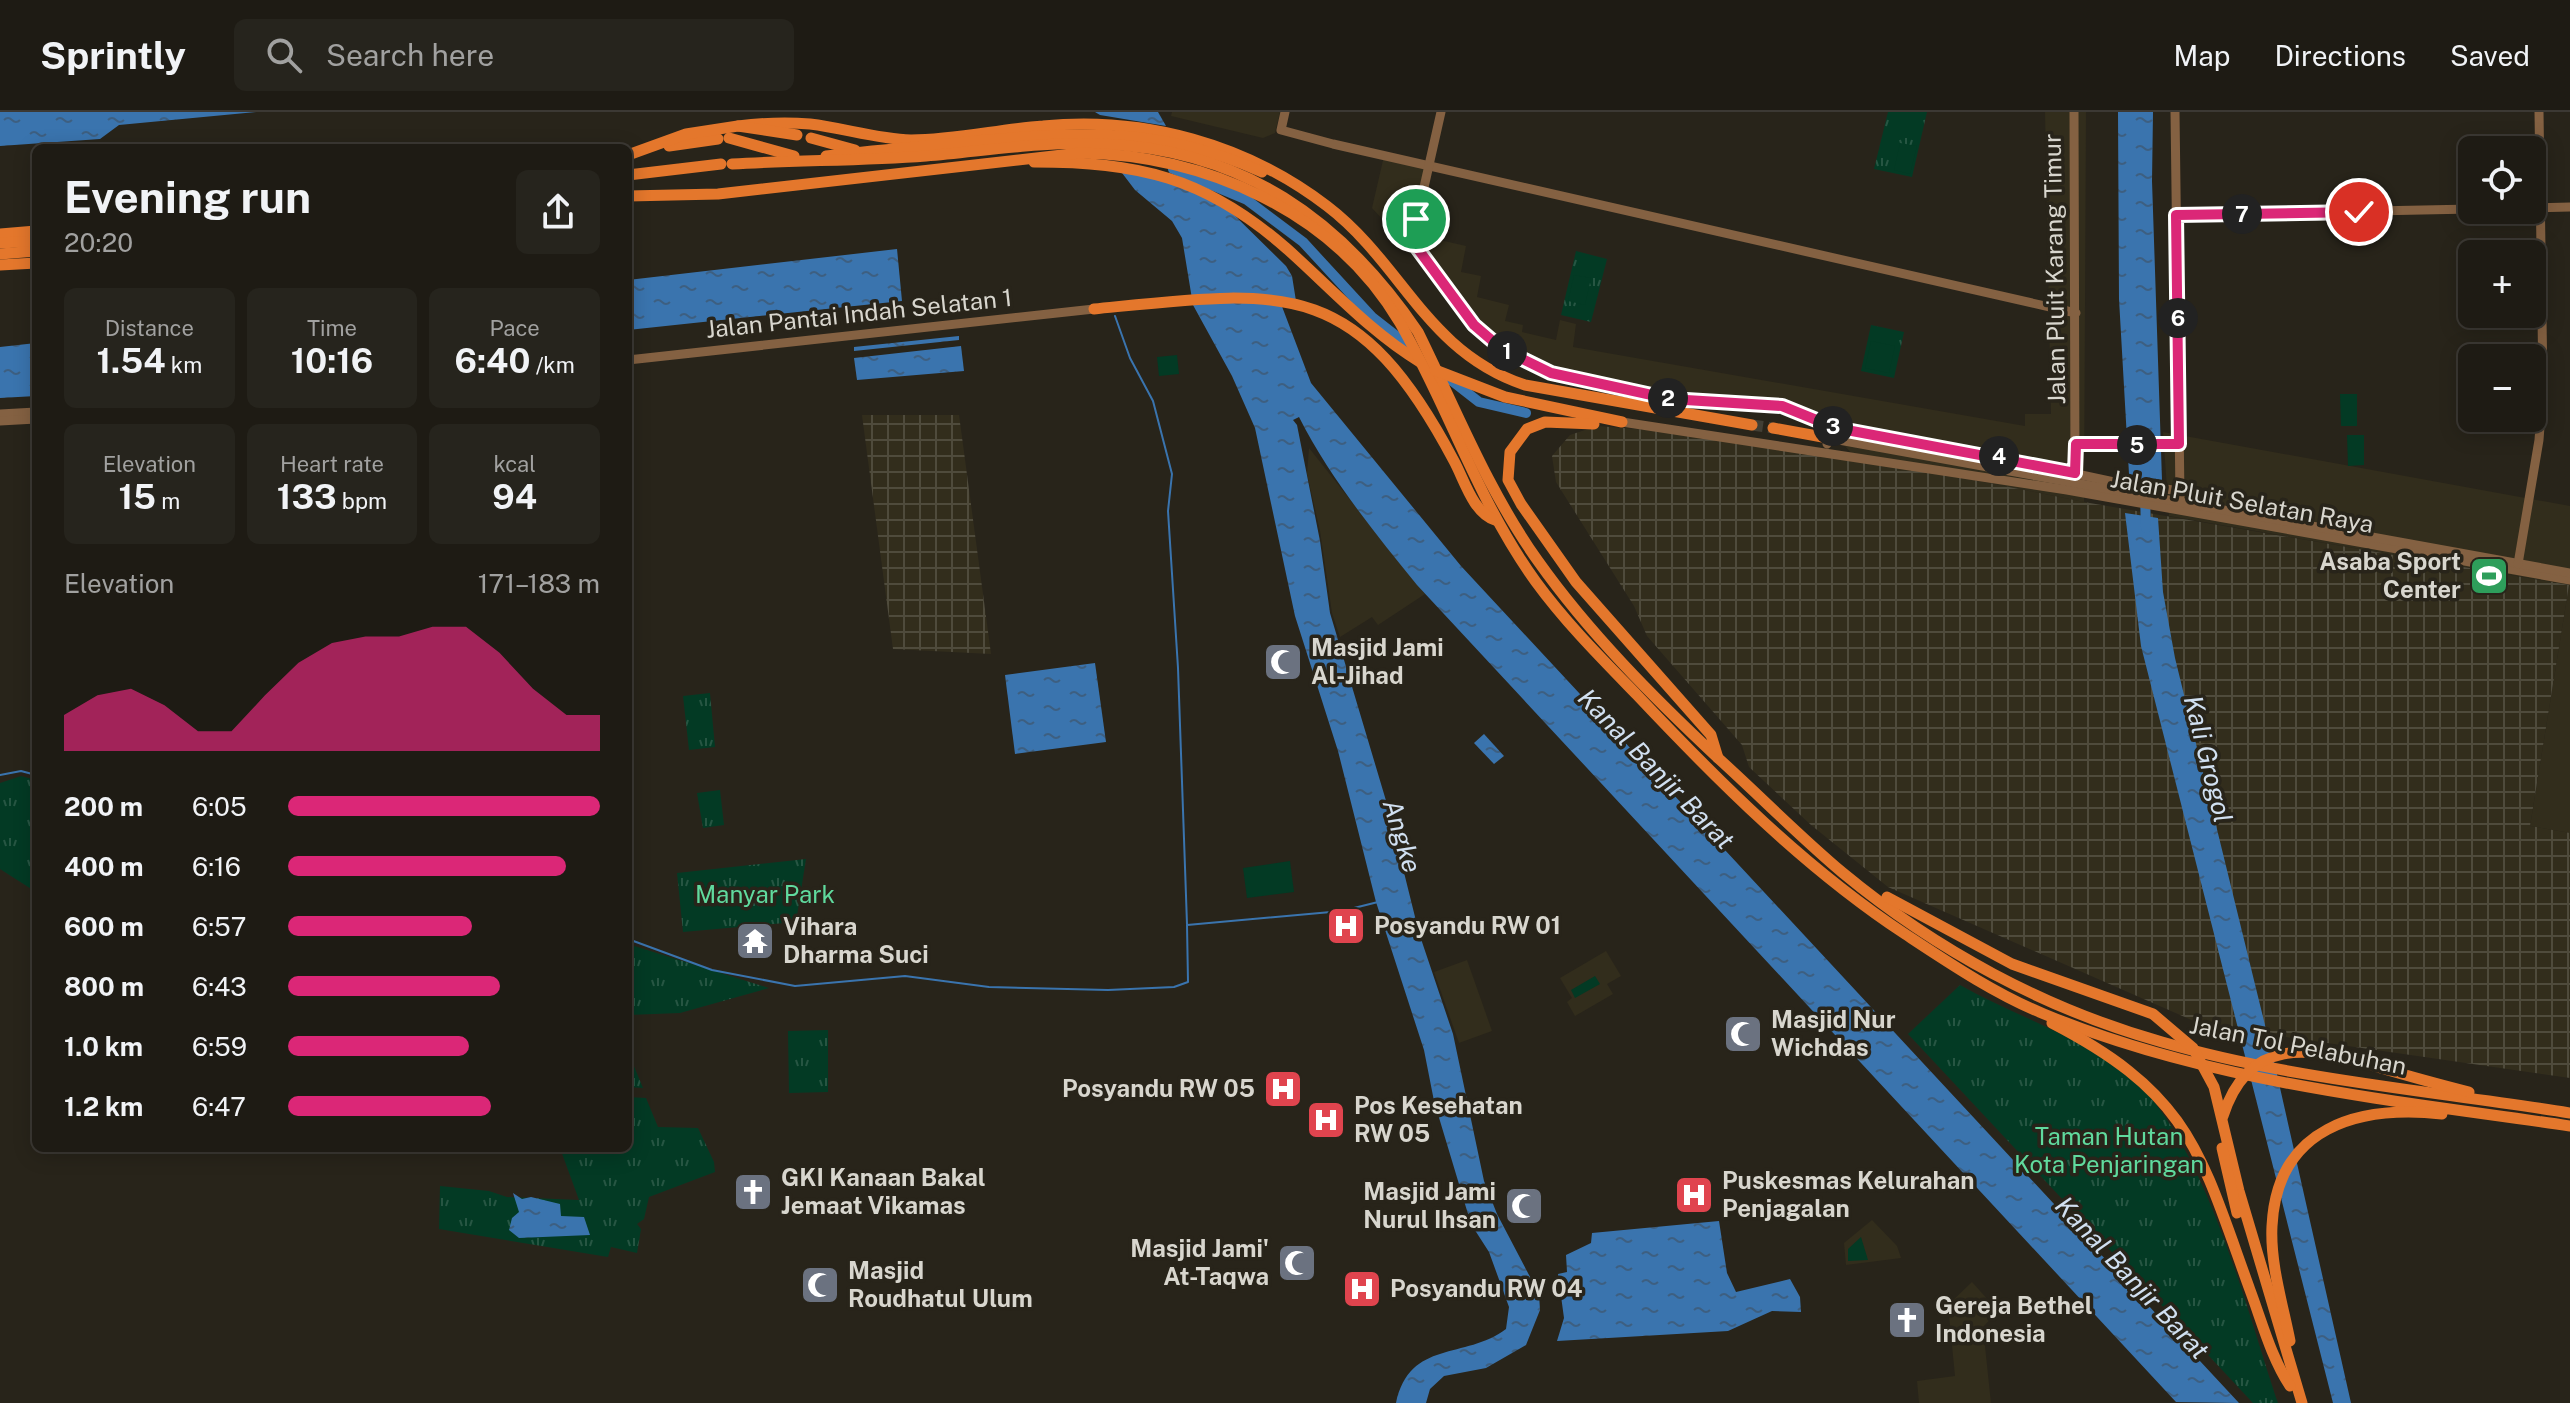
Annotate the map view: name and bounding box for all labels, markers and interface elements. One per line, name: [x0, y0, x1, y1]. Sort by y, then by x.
search box: [234, 19, 794, 91]
text: Sprintly: [40, 33, 186, 78]
icon: search: [262, 33, 306, 77]
text: Search here: [326, 37, 494, 73]
text: Map: [2174, 39, 2230, 72]
text: Directions: [2274, 39, 2406, 72]
text: Saved: [2450, 39, 2530, 72]
street label: Jalan Pluit Karang Timur: [2038, 133, 2070, 405]
map controls: [2458, 136, 2546, 432]
button: locate: [2458, 136, 2546, 224]
button: share: [516, 170, 600, 254]
text: Evening run: [64, 171, 311, 223]
pin: [2325, 178, 2393, 246]
pin: [1382, 185, 1450, 253]
icon: check: [2337, 190, 2381, 234]
pin: 7: [2222, 194, 2262, 234]
icon: arrive: [1394, 197, 1438, 241]
text: 7: [2235, 201, 2249, 227]
text: 20:20: [64, 227, 133, 258]
button: +: [2458, 240, 2546, 328]
street label: Jalan Pantai Indah Selatan 1: [704, 283, 1014, 343]
pin: 6: [2158, 298, 2198, 338]
text: 6: [2171, 305, 2185, 331]
text: Distance: [105, 315, 194, 341]
text: Time: [307, 315, 357, 341]
text: Pace: [490, 315, 540, 341]
pin: 1: [1487, 331, 1527, 371]
text: 1: [1502, 338, 1512, 364]
text: 1.54: [96, 341, 165, 381]
text: 10:16: [291, 341, 373, 381]
text: 6:40: [455, 341, 530, 381]
button: −: [2458, 344, 2546, 432]
text: km: [165, 352, 202, 378]
text: /km: [530, 352, 575, 378]
pin: 2: [1648, 378, 1688, 418]
text: 2: [1661, 385, 1675, 411]
pin: 3: [1813, 406, 1853, 446]
text: 3: [1826, 413, 1840, 439]
pin: 5: [2117, 425, 2157, 465]
text: 5: [2130, 432, 2144, 458]
pin: 4: [1979, 436, 2019, 476]
text: 4: [1992, 443, 2006, 469]
text: Elevation: [103, 451, 196, 477]
text: Heart rate: [280, 451, 384, 477]
text: kcal: [493, 451, 536, 477]
street label: Jalan Pluit Selatan Raya: [2108, 464, 2376, 538]
text: 15: [118, 477, 156, 517]
text: 133: [277, 477, 337, 517]
text: 94: [492, 477, 537, 517]
text: m: [156, 488, 180, 514]
text: bpm: [337, 488, 387, 514]
place label: Asaba Sport Center: [2319, 547, 2461, 603]
sports icon: Asaba Sport Center: [2468, 555, 2510, 597]
text: Elevation: [64, 568, 174, 599]
text: 171–183 m: [478, 568, 600, 599]
place label: Masjid Jami Al-Jihad: [1311, 633, 1444, 689]
mosque icon: Masjid Jami Al-Jihad: [1262, 641, 1304, 683]
water label: Kanal Banjir Barat: [1572, 682, 1741, 855]
water label: Kali Grogol: [2178, 692, 2239, 826]
text: 200 m: [64, 791, 143, 822]
text: 6:05: [192, 791, 247, 822]
water label: Angke: [1377, 795, 1428, 876]
text: 400 m: [64, 851, 144, 882]
text: 6:16: [192, 851, 241, 882]
park label: Manyar Park: [695, 880, 835, 908]
hospital icon: Posyandu RW 01: [1325, 905, 1367, 947]
text: 600 m: [64, 911, 144, 942]
text: 6:57: [192, 911, 246, 942]
place label: Posyandu RW 01: [1374, 911, 1561, 939]
place label: Vihara Dharma Suci: [783, 912, 929, 968]
temple icon: Vihara Dharma Suci: [734, 920, 776, 962]
text: 800 m: [64, 971, 144, 1002]
text: 6:43: [192, 971, 247, 1002]
place label: Masjid Nur Wichdas: [1771, 1005, 1896, 1061]
street label: Jalan Tol Pelabuhan: [2187, 1010, 2409, 1080]
mosque icon: Masjid Nur Wichdas: [1722, 1013, 1764, 1055]
text: 1.0 km: [64, 1031, 143, 1062]
text: 6:59: [192, 1031, 247, 1062]
hospital icon: Posyandu RW 05: [1262, 1068, 1304, 1110]
place label: Posyandu RW 05: [1062, 1074, 1255, 1102]
text: 1.2 km: [64, 1091, 143, 1122]
text: 6:47: [192, 1091, 246, 1122]
place label: Pos Kesehatan RW 05: [1354, 1091, 1523, 1147]
hospital icon: Pos Kesehatan RW 05: [1305, 1099, 1347, 1141]
park label: Taman Hutan Kota Penjaringan: [2014, 1122, 2204, 1178]
place label: GKI Kanaan Bakal Jemaat Vikamas: [781, 1163, 986, 1219]
place label: Puskesmas Kelurahan Penjagalan: [1722, 1166, 1975, 1222]
church icon: GKI Kanaan Bakal Jemaat Vikamas: [732, 1171, 774, 1213]
hospital icon: Puskesmas Kelurahan Penjagalan: [1673, 1174, 1715, 1216]
place label: Masjid Jami Nurul Ihsan: [1363, 1177, 1496, 1233]
mosque icon: Masjid Jami Nurul Ihsan: [1503, 1185, 1545, 1227]
water label: Kanal Banjir Barat: [2049, 1190, 2216, 1365]
place label: Masjid Jami' At-Taqwa: [1130, 1234, 1269, 1290]
mosque icon: Masjid Jami' At-Taqwa: [1276, 1242, 1318, 1284]
place label: Masjid Roudhatul Ulum: [848, 1256, 1033, 1312]
mosque icon: Masjid Roudhatul Ulum: [799, 1264, 841, 1306]
hospital icon: Posyandu RW 04: [1341, 1268, 1383, 1310]
place label: Posyandu RW 04: [1390, 1274, 1583, 1302]
place label: Gereja Bethel Indonesia: [1935, 1291, 2093, 1347]
church icon: Gereja Bethel Indonesia: [1886, 1299, 1928, 1341]

